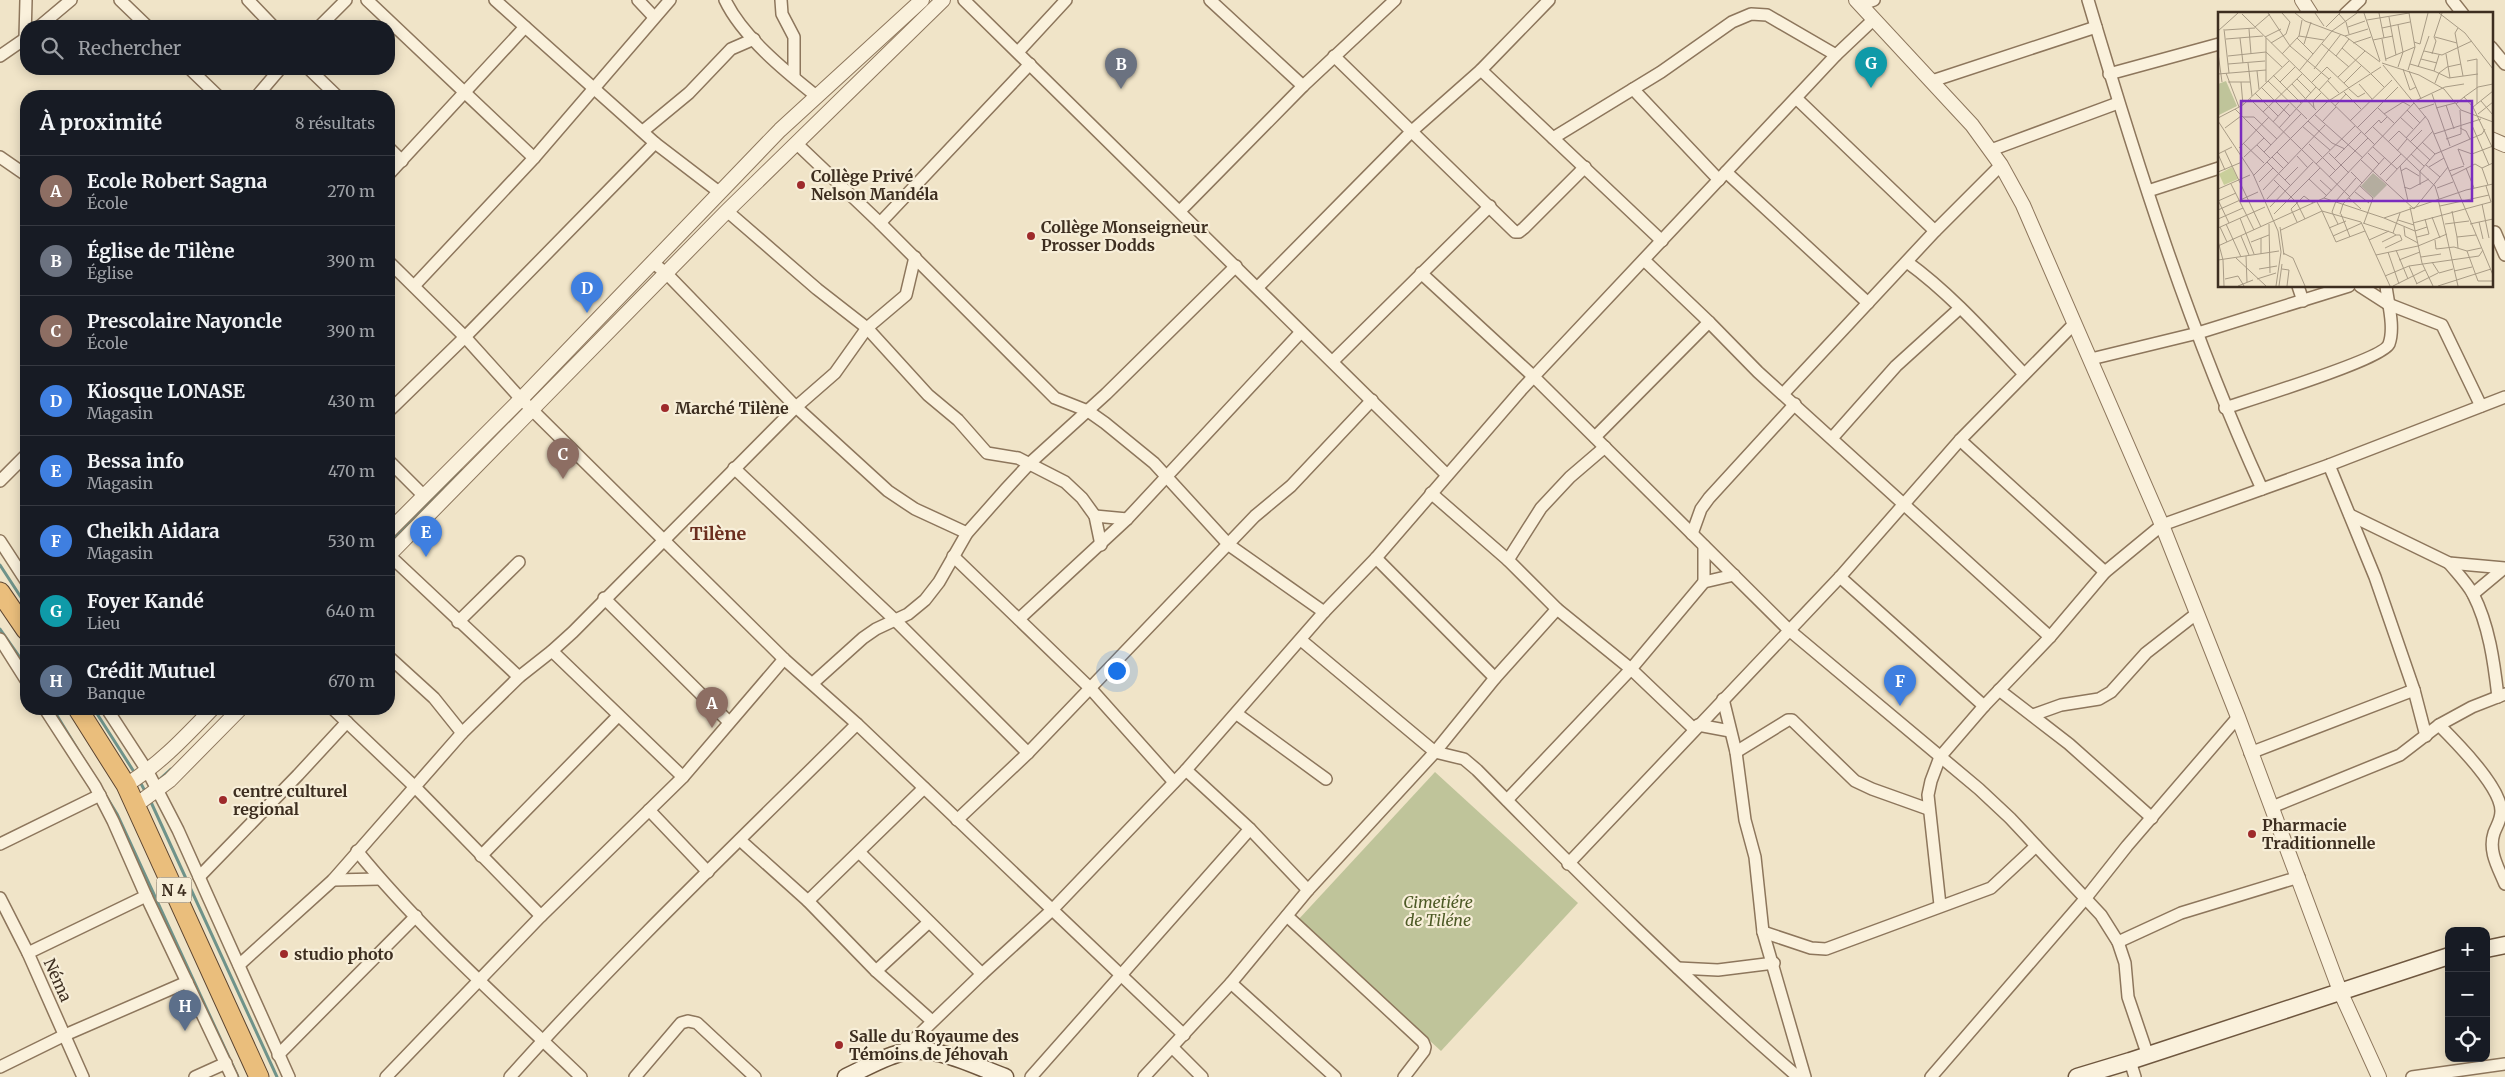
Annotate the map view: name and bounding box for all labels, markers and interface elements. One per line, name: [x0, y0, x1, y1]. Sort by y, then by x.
inset map: [2218, 12, 2492, 288]
search box: [20, 20, 395, 75]
icon: search: [38, 34, 66, 62]
text: Rechercher: [78, 36, 181, 60]
pin: G: [1855, 47, 1887, 88]
pin: B: [1105, 48, 1137, 89]
text: À proximité: [40, 109, 162, 136]
text: 8 résultats: [295, 113, 375, 133]
place label: Collège Privé Nelson Mandéla: [811, 166, 938, 204]
text: Ecole Robert Sagna: [87, 169, 267, 193]
marker: Collège Privé Nelson Mandéla: [795, 179, 807, 191]
text: A: [50, 181, 62, 201]
text: 270 m: [327, 181, 375, 201]
text: École: [87, 193, 128, 213]
place label: Collège Monseigneur Prosser Dodds: [1041, 217, 1209, 255]
marker: Collège Monseigneur Prosser Dodds: [1025, 230, 1037, 242]
text: Église de Tilène: [87, 239, 234, 263]
text: B: [50, 251, 62, 271]
text: 390 m: [327, 251, 375, 271]
text: Église: [87, 263, 133, 283]
pin: D: [571, 272, 603, 313]
text: Prescolaire Nayoncle: [87, 309, 282, 333]
text: C: [51, 321, 61, 341]
text: 390 m: [327, 321, 375, 341]
text: École: [87, 333, 128, 353]
text: Kiosque LONASE: [87, 379, 245, 403]
text: D: [50, 391, 62, 411]
text: 430 m: [328, 391, 375, 411]
place label: Marché Tilène: [675, 398, 789, 418]
marker: Marché Tilène: [659, 402, 671, 414]
text: Magasin: [87, 403, 153, 423]
pin: C: [547, 438, 579, 479]
text: Bessa info: [87, 449, 184, 473]
text: E: [51, 461, 61, 481]
text: 470 m: [328, 461, 375, 481]
text: Magasin: [87, 473, 153, 493]
pin: E: [410, 516, 442, 557]
text: Cheikh Aidara: [87, 519, 220, 543]
district label: Tilène: [690, 522, 747, 545]
text: F: [51, 531, 61, 551]
text: 530 m: [327, 531, 375, 551]
text: Magasin: [87, 543, 153, 563]
text: Foyer Kandé: [87, 589, 204, 613]
text: G: [50, 601, 62, 621]
text: 640 m: [326, 601, 375, 621]
text: Lieu: [87, 613, 120, 633]
your location: [1104, 658, 1130, 684]
text: Crédit Mutuel: [87, 659, 215, 683]
pin: F: [1884, 665, 1916, 706]
text: H: [49, 671, 63, 691]
text: 670 m: [328, 671, 375, 691]
text: Banque: [87, 683, 145, 703]
pin: A: [696, 687, 728, 728]
place label: centre culturel regional: [233, 781, 347, 819]
marker: centre culturel regional: [217, 794, 229, 806]
place label: Pharmacie Traditionnelle: [2262, 815, 2376, 853]
marker: Pharmacie Traditionnelle: [2246, 828, 2258, 840]
road number: N 4: [156, 878, 192, 902]
park label: Cimetiére de Tiléne: [1403, 892, 1473, 930]
map controls: [2445, 927, 2490, 1062]
button: +: [2445, 927, 2490, 972]
place label: studio photo: [294, 944, 394, 964]
marker: studio photo: [278, 948, 290, 960]
street label: Néma: [40, 955, 76, 1005]
button: −: [2445, 972, 2490, 1017]
pin: H: [169, 990, 201, 1031]
button: locate: [2445, 1017, 2490, 1062]
place label: Salle du Royaume des Témoins de Jéhovah: [849, 1026, 1019, 1064]
marker: Salle du Royaume des Témoins de Jéhovah: [833, 1039, 845, 1051]

